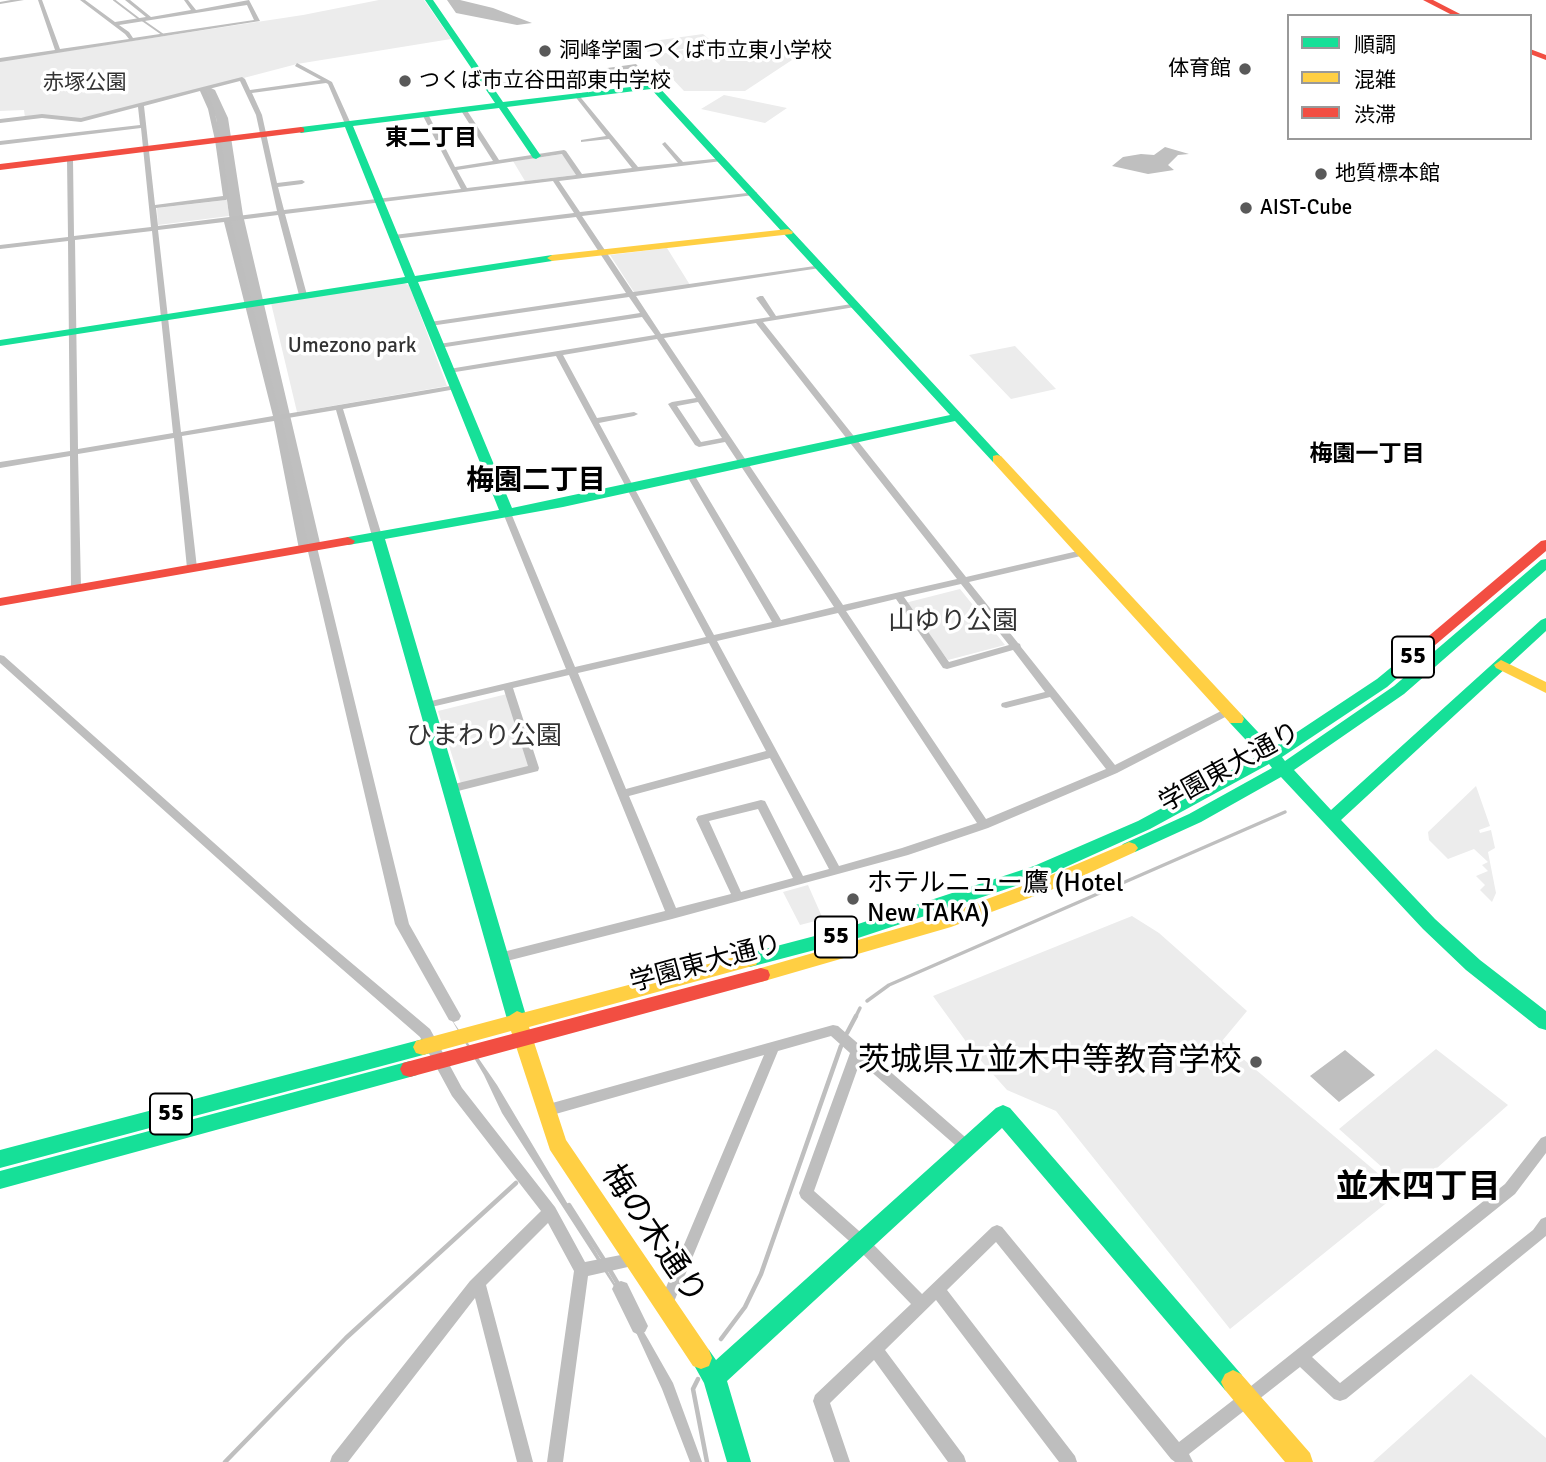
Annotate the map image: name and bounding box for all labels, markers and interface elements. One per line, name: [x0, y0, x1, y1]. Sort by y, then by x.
legend: [1287, 14, 1532, 140]
text: 順調: [1354, 32, 1396, 58]
place label: 洞峰学園つくば市立東小学校: [559, 38, 832, 64]
marker: 洞峰学園つくば市立東小学校: [537, 43, 553, 59]
place label: 体育館: [1168, 56, 1231, 82]
marker: 体育館: [1237, 61, 1253, 77]
text: 混雑: [1354, 67, 1396, 93]
place label: つくば市立谷田部東中学校: [419, 68, 671, 94]
park label: 赤塚公園: [43, 70, 127, 96]
marker: つくば市立谷田部東中学校: [397, 73, 413, 89]
text: 渋滞: [1354, 102, 1396, 128]
district label: 東二丁目: [385, 125, 477, 153]
place label: 地質標本館: [1335, 161, 1440, 187]
marker: 地質標本館: [1313, 166, 1329, 182]
place label: AIST-Cube: [1260, 195, 1352, 221]
marker: AIST-Cube: [1238, 200, 1254, 216]
park label: Umezono park: [288, 333, 416, 359]
district label: 梅園一丁目: [1310, 441, 1424, 469]
district label: 梅園二丁目: [466, 465, 606, 499]
park label: 山ゆり公園: [888, 606, 1018, 638]
road number: 55: [1392, 636, 1434, 678]
street label: 学園東大通り: [1154, 717, 1306, 819]
park label: ひまわり公園: [406, 721, 562, 753]
place label: ホテルニュー鷹 (Hotel New TAKA): [867, 868, 1124, 930]
marker: ホテルニュー鷹 (Hotel New TAKA): [845, 891, 861, 907]
road number: 55: [815, 917, 857, 958]
street label: 学園東大通り: [627, 929, 785, 999]
place label: 茨城県立並木中等教育学校: [858, 1043, 1242, 1081]
marker: 茨城県立並木中等教育学校: [1248, 1054, 1264, 1070]
road number: 55: [150, 1094, 192, 1134]
street label: 梅の木通り: [592, 1158, 714, 1312]
district label: 並木四丁目: [1336, 1168, 1500, 1208]

